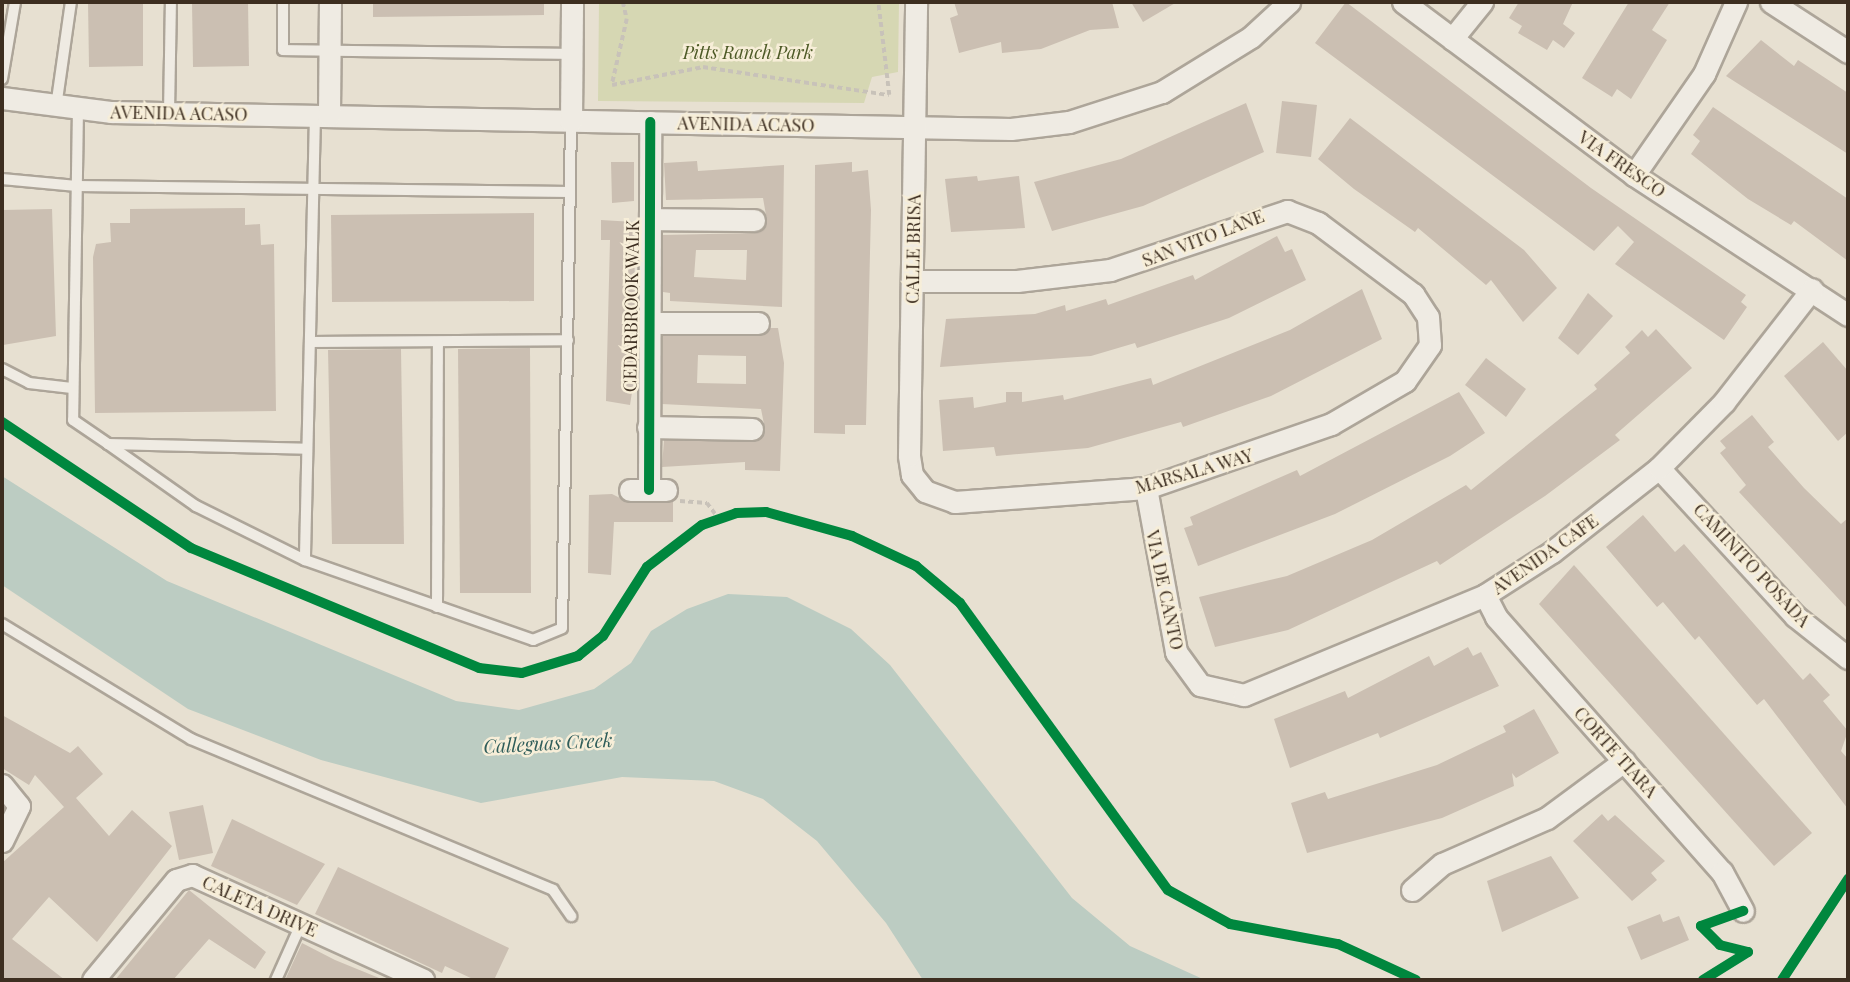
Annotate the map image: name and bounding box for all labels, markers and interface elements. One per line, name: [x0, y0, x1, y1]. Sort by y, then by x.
park label: Pitts Ranch Park: [683, 41, 813, 63]
street label: AVENIDA ACASO: [110, 101, 248, 125]
street label: AVENIDA ACASO: [677, 112, 815, 136]
street label: VIA FRESCO: [1574, 126, 1670, 202]
street label: CALLE BRISA: [901, 194, 925, 304]
street label: SAN VITO LANE: [1139, 205, 1267, 271]
street label: CEDARBROOK WALK: [619, 219, 643, 393]
street label: MARSALA WAY: [1133, 444, 1255, 498]
street label: CAMINITO POSADA: [1689, 499, 1815, 631]
street label: AVENIDA CAFE: [1488, 509, 1602, 599]
street label: VIA DE CANTO: [1142, 528, 1188, 652]
street label: CORTE TIARA: [1569, 702, 1663, 802]
water label: Calleguas Creek: [483, 728, 613, 758]
street label: CALETA DRIVE: [199, 871, 321, 941]

